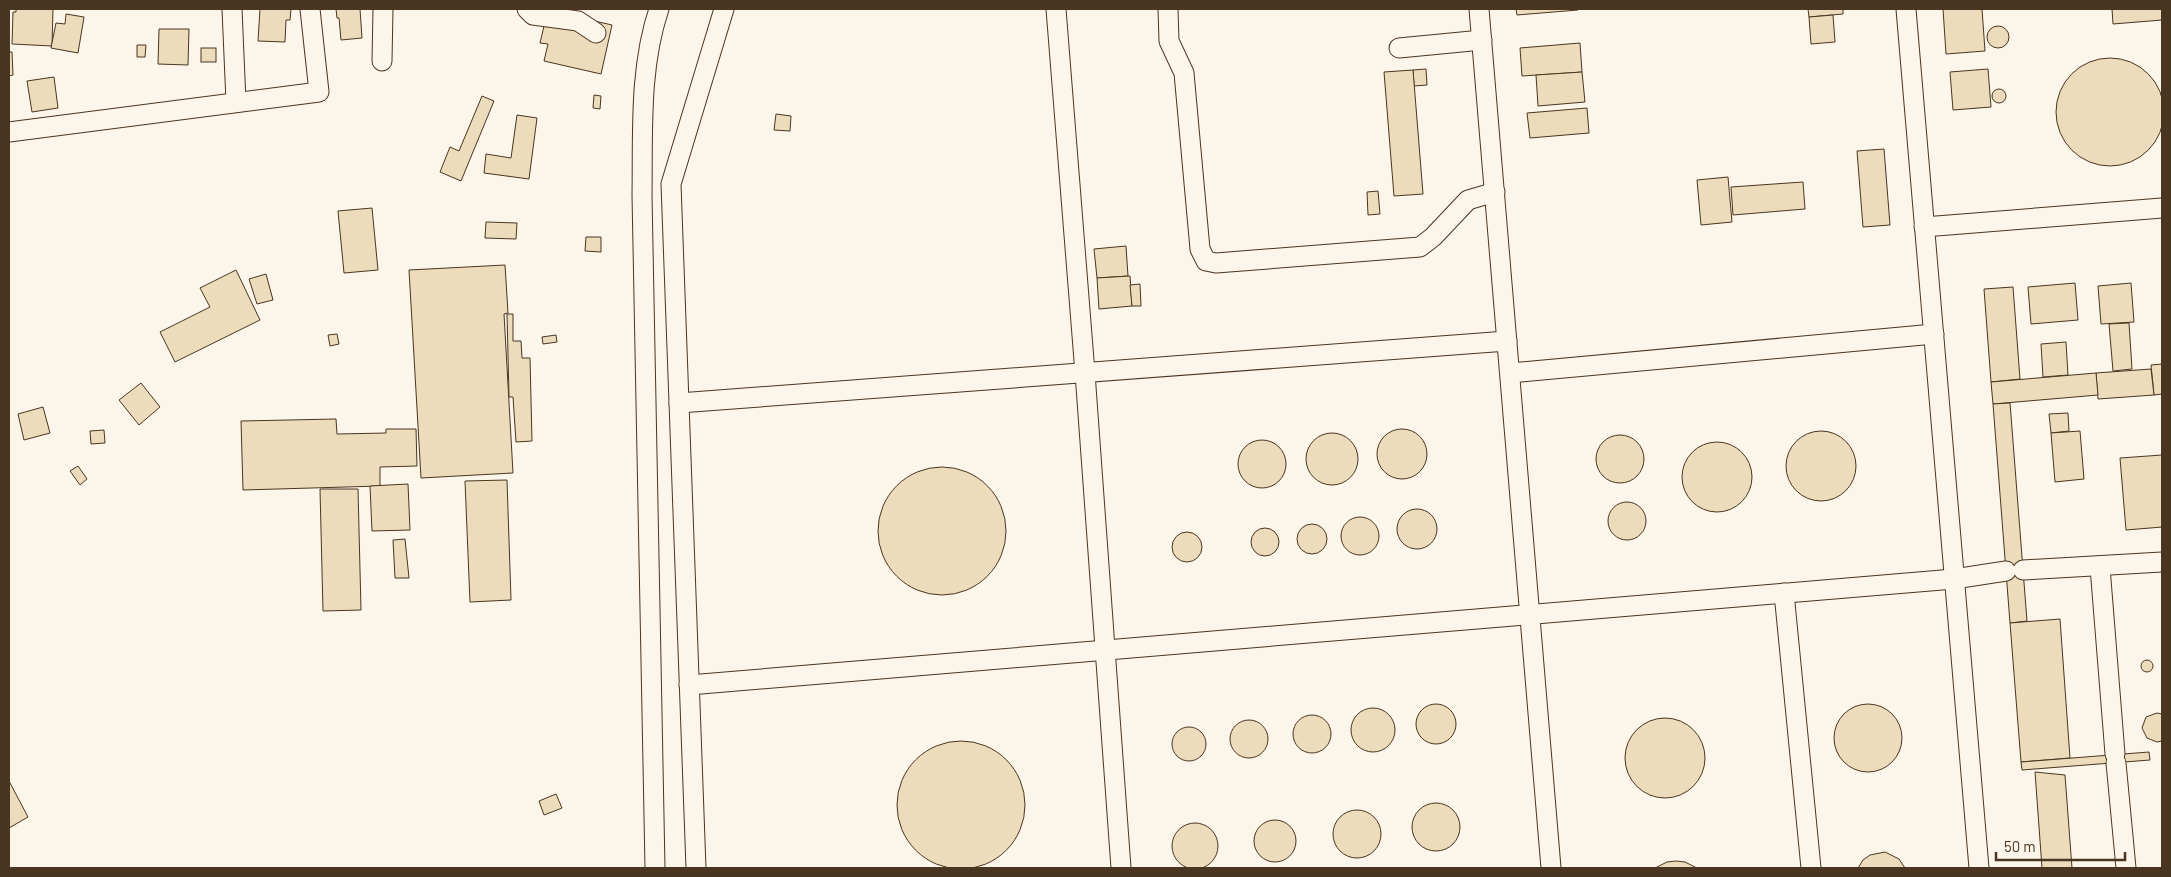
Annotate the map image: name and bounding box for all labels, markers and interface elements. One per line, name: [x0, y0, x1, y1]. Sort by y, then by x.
scale bar: [1996, 830, 2125, 862]
text: 50 m: [2004, 837, 2036, 855]

